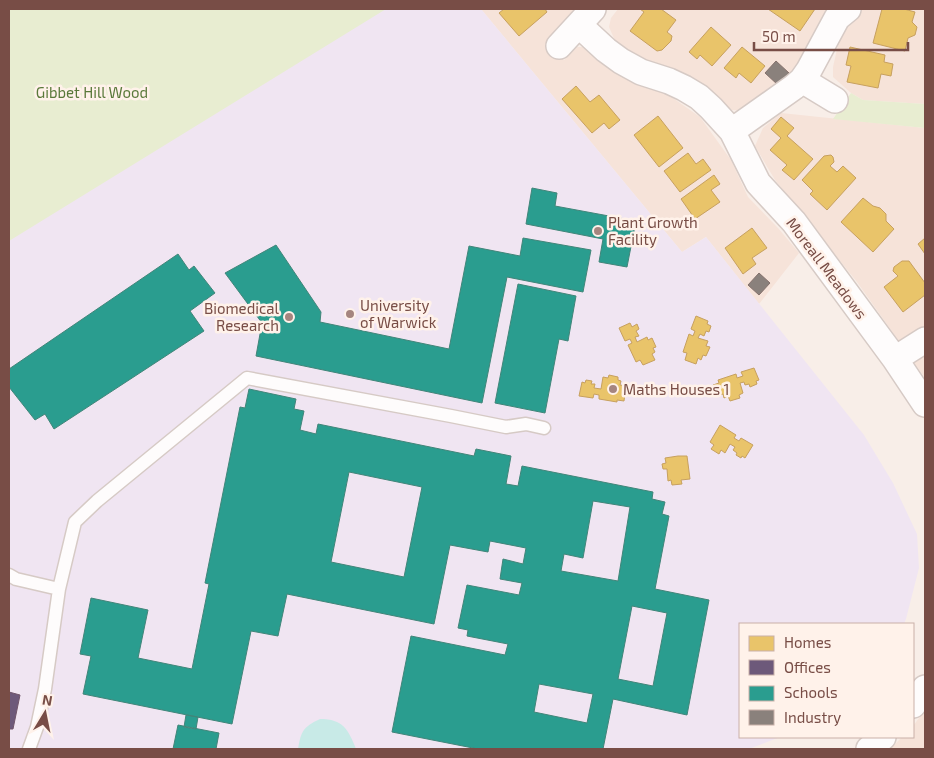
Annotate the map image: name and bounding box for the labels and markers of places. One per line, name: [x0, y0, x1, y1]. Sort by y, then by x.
place label: Plant Growth Facility: [608, 213, 698, 248]
marker: Plant Growth Facility: [592, 225, 604, 237]
place label: University of Warwick: [360, 296, 437, 331]
place label: Biomedical Research: [204, 299, 280, 334]
marker: University of Warwick: [344, 308, 356, 320]
marker: Biomedical Research: [283, 311, 295, 323]
place label: Maths Houses 1: [623, 380, 730, 398]
marker: Maths Houses 1: [607, 383, 619, 395]

